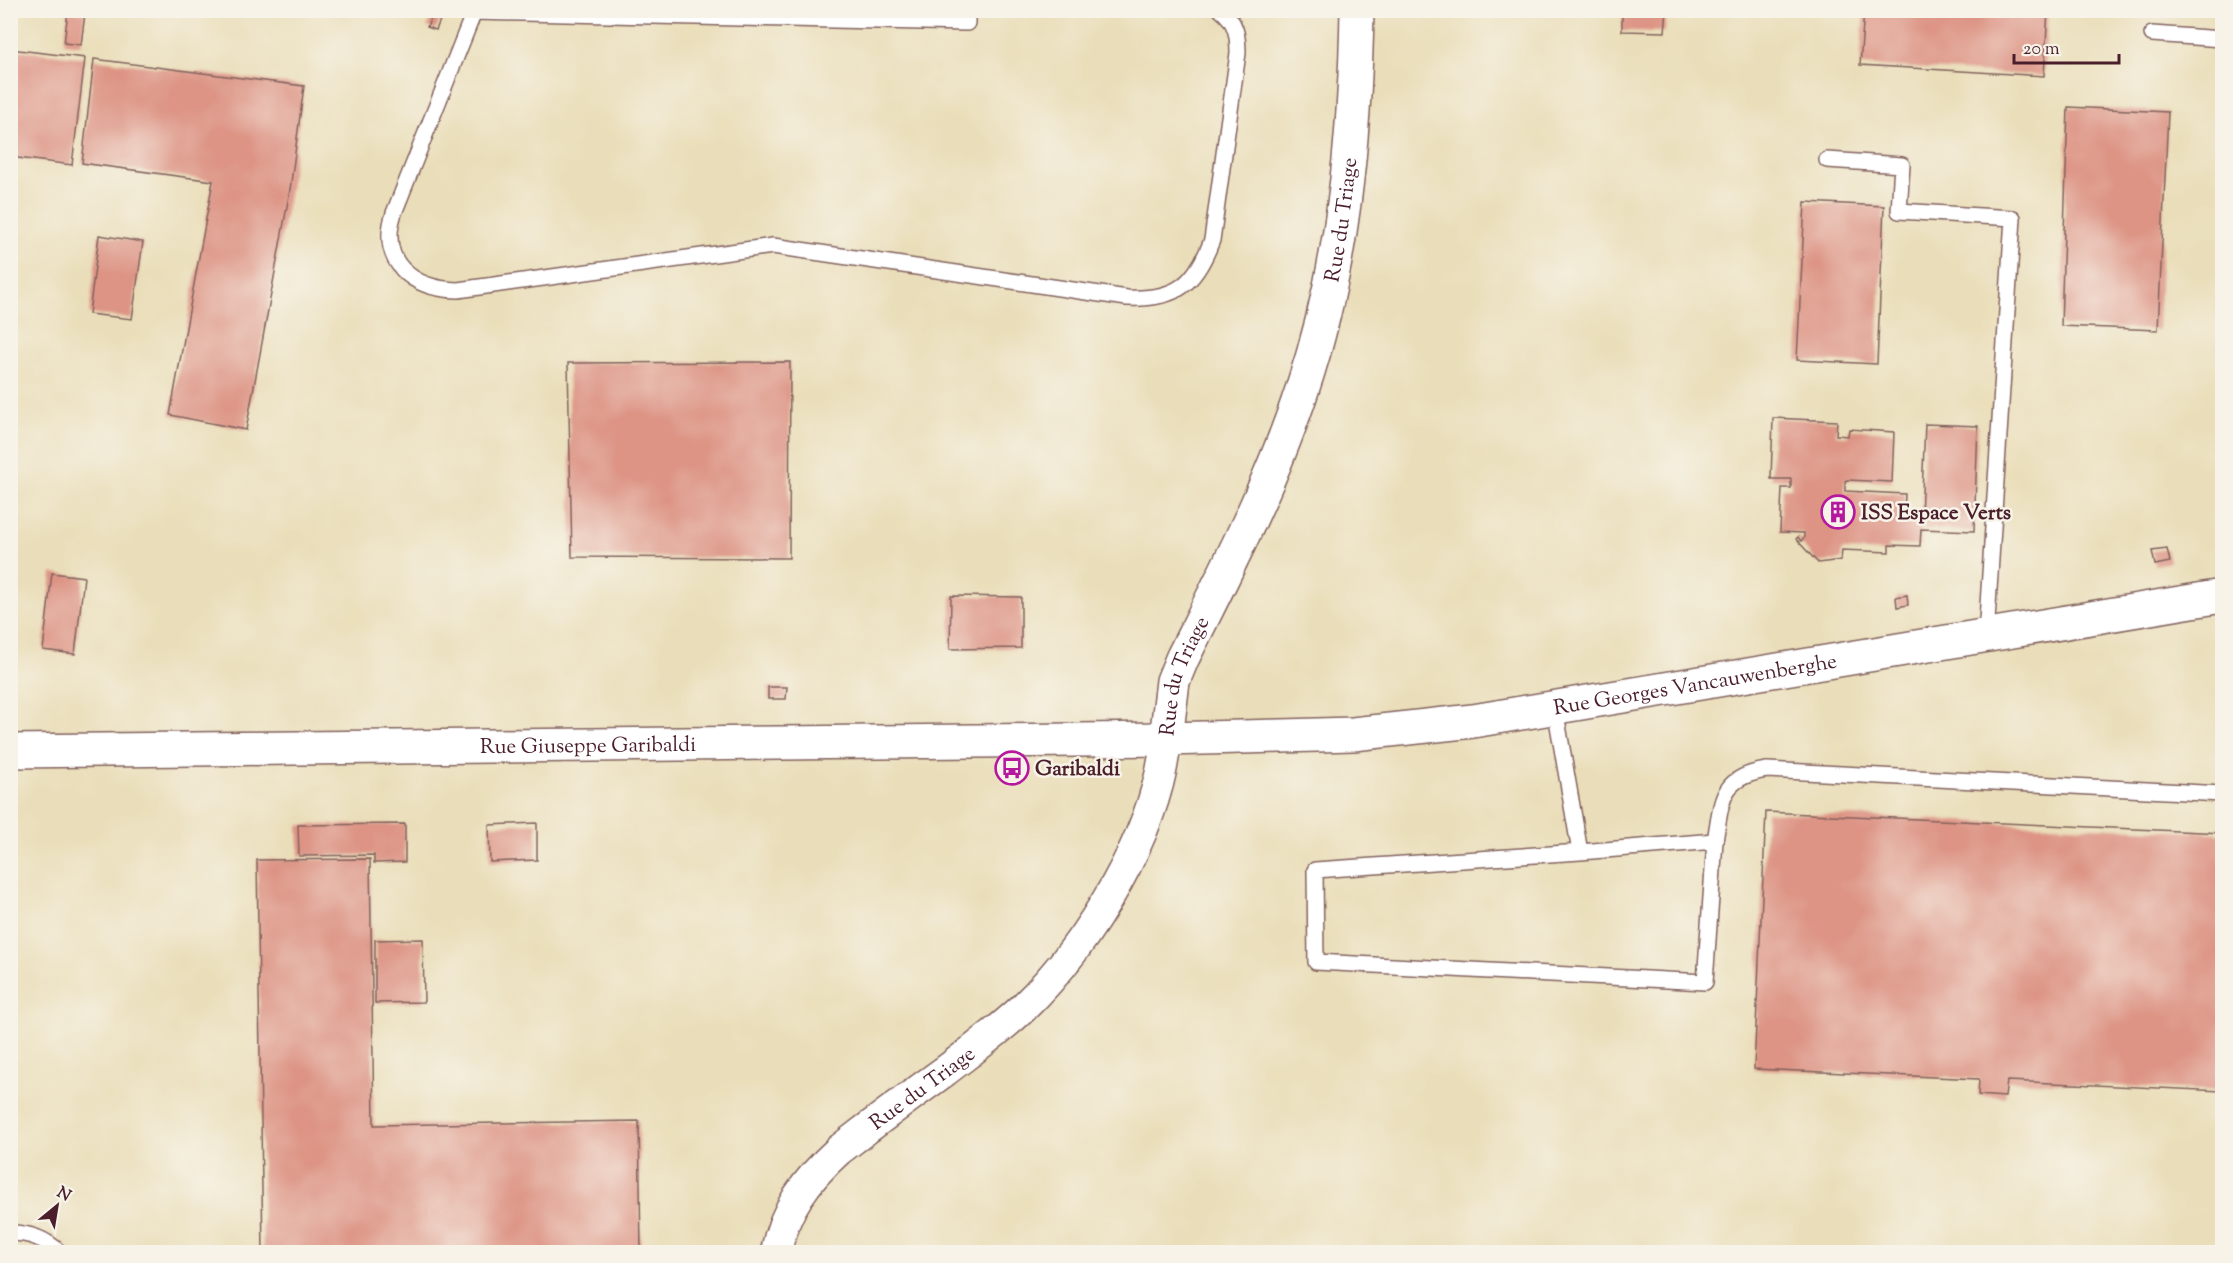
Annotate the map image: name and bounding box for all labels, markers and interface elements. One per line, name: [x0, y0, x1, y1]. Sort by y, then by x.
scale bar: [2014, 27, 2119, 65]
text: 20 m: [2023, 37, 2060, 63]
street label: Rue du Triage: [1318, 156, 1366, 285]
building icon: ISS Espace Verts: [1820, 494, 1856, 530]
place label: ISS Espace Verts: [1861, 499, 2011, 529]
street label: Rue du Triage: [1153, 612, 1218, 738]
street label: Rue Georges Vancauwenberghe: [1551, 647, 1839, 724]
street label: Rue Giuseppe Garibaldi: [480, 731, 696, 763]
bus stop icon: Garibaldi: [994, 750, 1030, 786]
place label: Garibaldi: [1035, 755, 1120, 785]
street label: Rue du Triage: [864, 1040, 982, 1139]
north arrow: [27, 1176, 87, 1236]
text: N: [52, 1182, 75, 1208]

